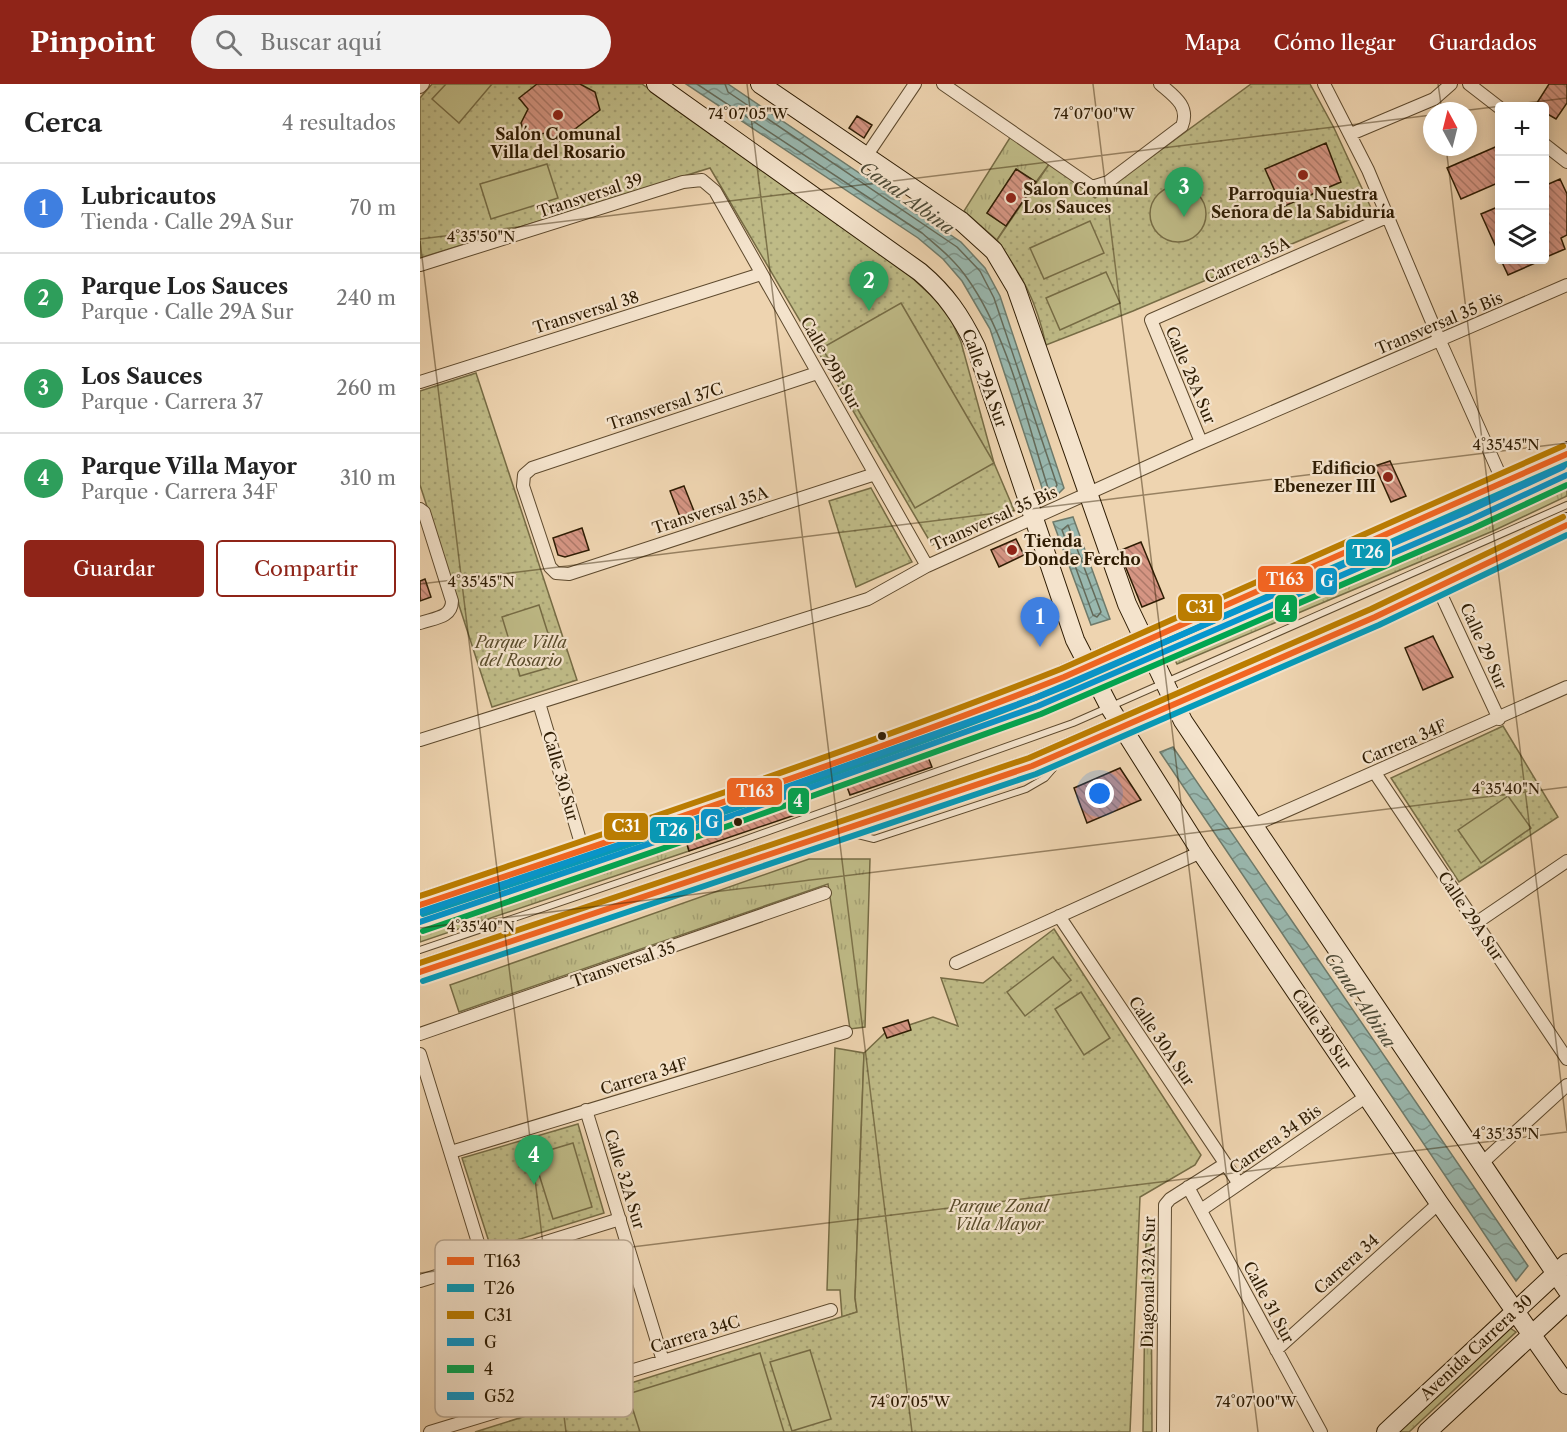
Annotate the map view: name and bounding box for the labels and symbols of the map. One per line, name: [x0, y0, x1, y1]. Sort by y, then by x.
north arrow: [1423, 102, 1477, 156]
text: 74°07'05"W: [708, 104, 789, 123]
text: 74°07'00"W: [1053, 104, 1135, 123]
marker: Salón Comunal Villa del Rosario: [551, 108, 565, 122]
place label: Salón Comunal Villa del Rosario: [490, 124, 625, 162]
water label: Canal Albina: [856, 157, 959, 240]
pin: 3: [1164, 168, 1203, 217]
marker: Parroquia Nuestra Señora de la Sabiduría: [1296, 168, 1310, 182]
street label: Transversal 39: [535, 169, 645, 221]
place label: Salon Comunal Los Sauces: [1023, 179, 1149, 217]
place label: Parroquia Nuestra Señora de la Sabiduría: [1211, 184, 1396, 222]
marker: Salon Comunal Los Sauces: [1004, 191, 1018, 205]
text: 4°35'50"N: [447, 227, 515, 246]
street label: Carrera 35A: [1201, 232, 1294, 288]
pin: 2: [850, 262, 888, 311]
street label: Transversal 38: [531, 286, 641, 338]
street label: Transversal 35 Bis: [1372, 287, 1506, 359]
street label: Calle 29B Sur: [796, 313, 866, 413]
street label: Calle 28A Sur: [1162, 323, 1221, 427]
street label: Calle 29A Sur: [958, 326, 1012, 430]
street label: Transversal 37C: [605, 378, 725, 434]
text: 4°35'45"N: [1472, 435, 1540, 454]
place label: Edificio Ebenezer III: [1273, 458, 1376, 496]
marker: Edificio Ebenezer III: [1381, 470, 1395, 484]
street label: Transversal 35A: [650, 481, 772, 538]
street label: Transversal 35 Bis: [928, 481, 1060, 555]
place label: Tienda Donde Fercho: [1024, 531, 1141, 569]
line badge: T26: [1345, 538, 1391, 567]
text: T26: [1352, 542, 1384, 562]
marker: Tienda Donde Fercho: [1005, 543, 1019, 557]
line badge: T163: [1257, 565, 1314, 593]
line badge: G: [1315, 567, 1338, 596]
text: T163: [1266, 569, 1304, 589]
text: G: [1320, 571, 1334, 591]
text: 4°35'45"N: [447, 572, 515, 591]
line badge: C31: [1177, 593, 1223, 622]
line badge: 4: [1274, 594, 1298, 623]
text: C31: [1185, 597, 1215, 617]
pin: 1: [1020, 598, 1060, 647]
text: 4: [1281, 599, 1291, 619]
street label: Calle 29 Sur: [1456, 600, 1512, 693]
park label: Parque Villa del Rosario: [473, 632, 567, 670]
street label: Carrera 34F: [1358, 715, 1450, 769]
street label: Calle 30 Sur: [539, 729, 583, 824]
unlabelled marker: [876, 730, 888, 742]
line badge: T163: [726, 777, 783, 806]
your location: [1085, 779, 1114, 808]
text: 4°35'40"N: [1472, 779, 1540, 798]
text: T163: [736, 781, 774, 801]
line badge: 4: [787, 787, 810, 815]
text: 4: [793, 791, 803, 811]
line badge: G: [700, 808, 723, 837]
line badge: C31: [603, 812, 649, 841]
text: G: [705, 812, 719, 832]
text: C31: [611, 816, 641, 836]
line badge: T26: [649, 816, 695, 844]
unlabelled marker: [732, 816, 744, 828]
text: T26: [656, 820, 688, 840]
street label: Calle 29A Sur: [1434, 868, 1508, 965]
text: 4°35'40"N: [447, 917, 515, 936]
street label: Transversal 35: [568, 937, 678, 991]
water label: Canal Albina: [1320, 948, 1400, 1052]
street label: Calle 30 Sur: [1288, 985, 1356, 1073]
street label: Calle 30A Sur: [1125, 992, 1199, 1090]
street label: Carrera 34F: [598, 1053, 690, 1099]
street label: Carrera 34 Bis: [1225, 1100, 1325, 1178]
text: 4°35'35"N: [1472, 1124, 1540, 1143]
street label: Calle 32A Sur: [600, 1127, 650, 1232]
pin: 4: [514, 1136, 554, 1185]
park label: Parque Zonal Villa Mayor: [947, 1196, 1050, 1234]
street label: Diagonal 32A Sur: [1137, 1216, 1159, 1348]
street label: Carrera 34: [1309, 1230, 1383, 1298]
legend: [435, 1240, 633, 1417]
text: T163: [484, 1251, 521, 1271]
street label: Calle 31 Sur: [1239, 1258, 1299, 1346]
text: T26: [484, 1278, 515, 1298]
street label: Avenida Carrera 30: [1415, 1290, 1536, 1405]
text: C31: [484, 1305, 512, 1325]
street label: Carrera 34C: [648, 1311, 742, 1357]
text: G: [484, 1332, 497, 1352]
text: 4: [484, 1359, 493, 1379]
text: G52: [484, 1386, 515, 1406]
text: 74°07'05"W: [870, 1392, 951, 1411]
text: 74°07'00"W: [1215, 1392, 1297, 1411]

